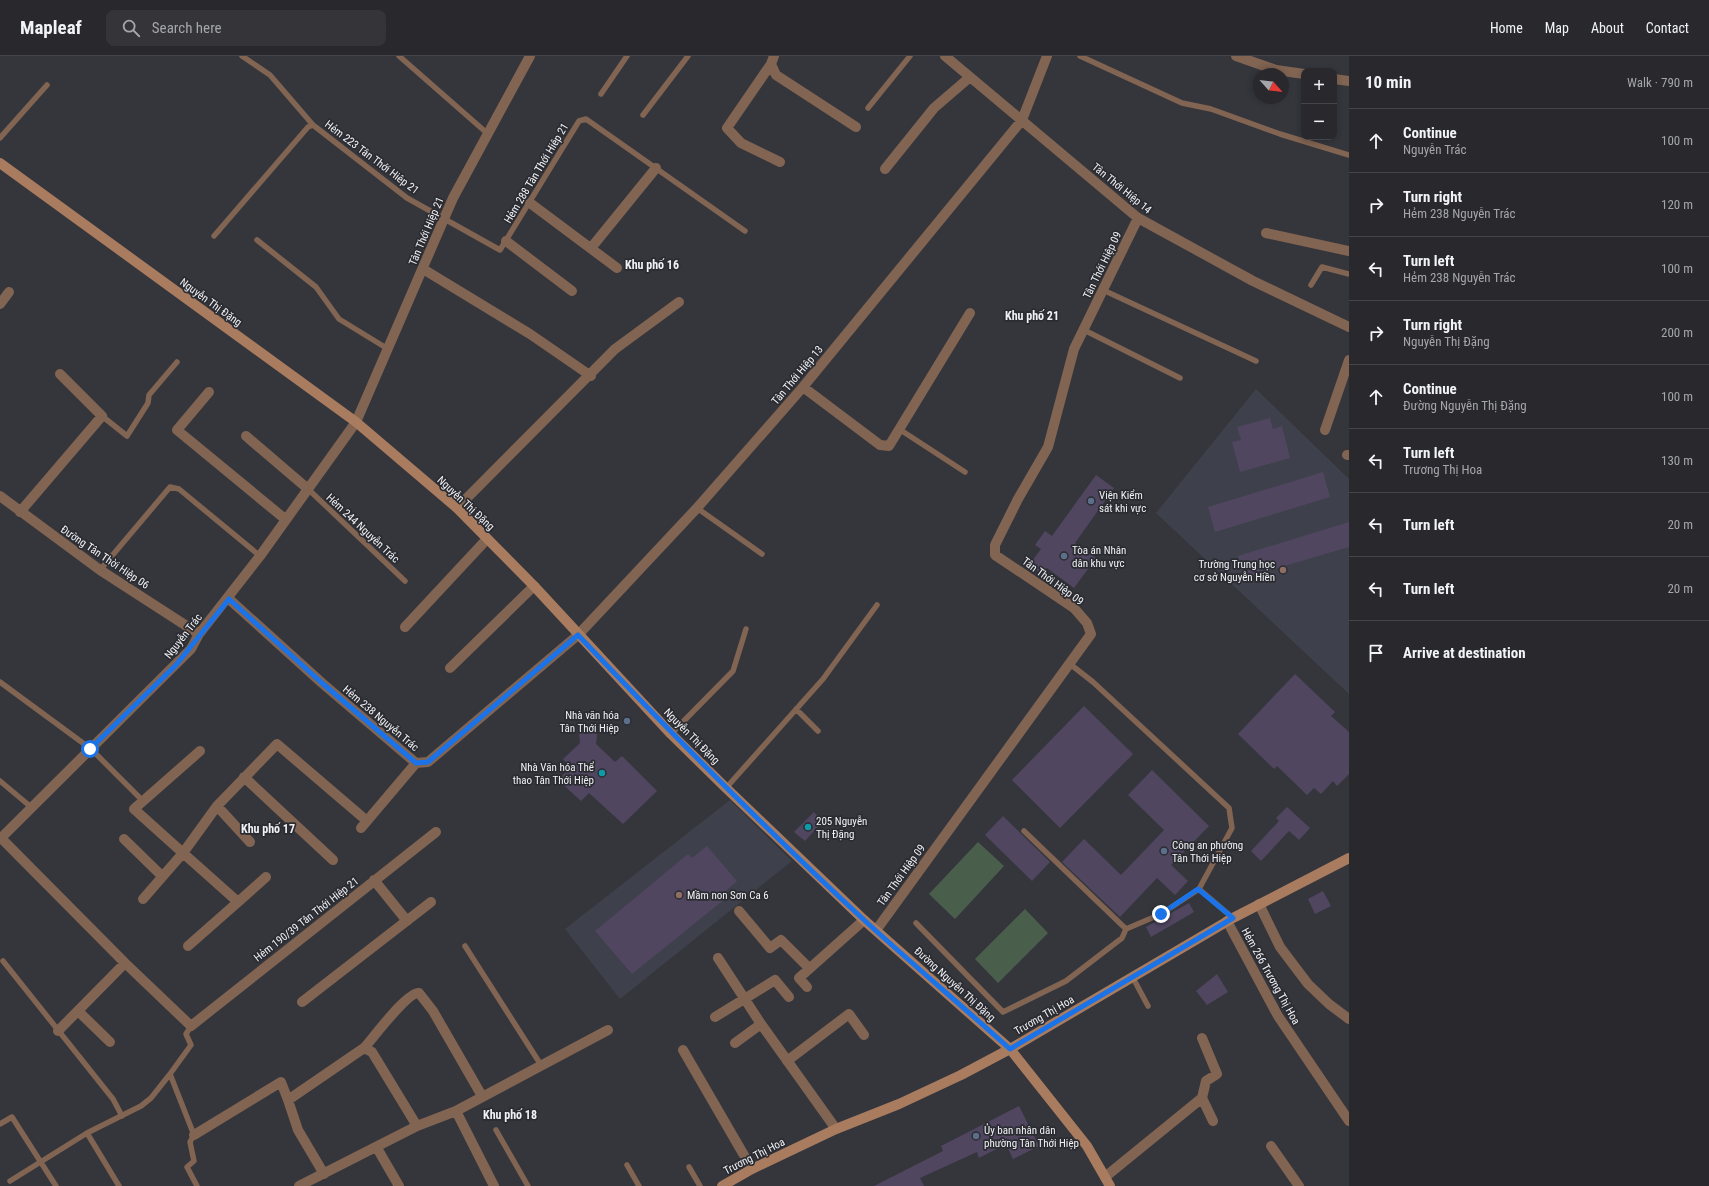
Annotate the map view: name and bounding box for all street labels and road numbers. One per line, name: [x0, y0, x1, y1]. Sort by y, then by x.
street label: Hẻm 223 Tân Thới Hiêp 21: [322, 118, 421, 197]
street label: Hẻm 288 Tân Thới Hiêp 21: [501, 121, 571, 226]
street label: Tân Thới Hiệp 14: [1089, 160, 1155, 217]
street label: Tân Thới Hiệp 21: [406, 195, 447, 267]
street label: Tân Thới Hiệp 09: [1081, 230, 1124, 301]
street label: Nguyễn Thị Đặng: [177, 276, 244, 329]
street label: Tân Thới Hiệp 13: [769, 343, 826, 407]
street label: Nguyễn Thị Đặng: [434, 474, 497, 533]
street label: Hẻm 244 Nguyễn Trác: [323, 491, 402, 566]
street label: Đường Tân Thời Hiệp 06: [58, 523, 151, 592]
street label: Tân Thới Hiệp 09: [1019, 555, 1086, 608]
street label: Nguyễn Trác: [162, 611, 205, 661]
street label: Hẻm 238 Nguyễn Trác: [340, 683, 421, 754]
street label: Nguyễn Thị Đặng: [661, 706, 722, 767]
street label: Tân Thới Hiệp 09: [875, 842, 928, 909]
street label: Hẻm 190/39 Tân Thới Hiệp 21: [251, 874, 361, 964]
street label: Hẻm 266 Trương Thị Hoa: [1239, 926, 1303, 1027]
street label: Đường Nguyễn Thị Đặng: [911, 945, 998, 1024]
street label: Trương Thị Hoa: [1012, 993, 1077, 1038]
street label: Trương Thị Hoa: [721, 1135, 787, 1177]

